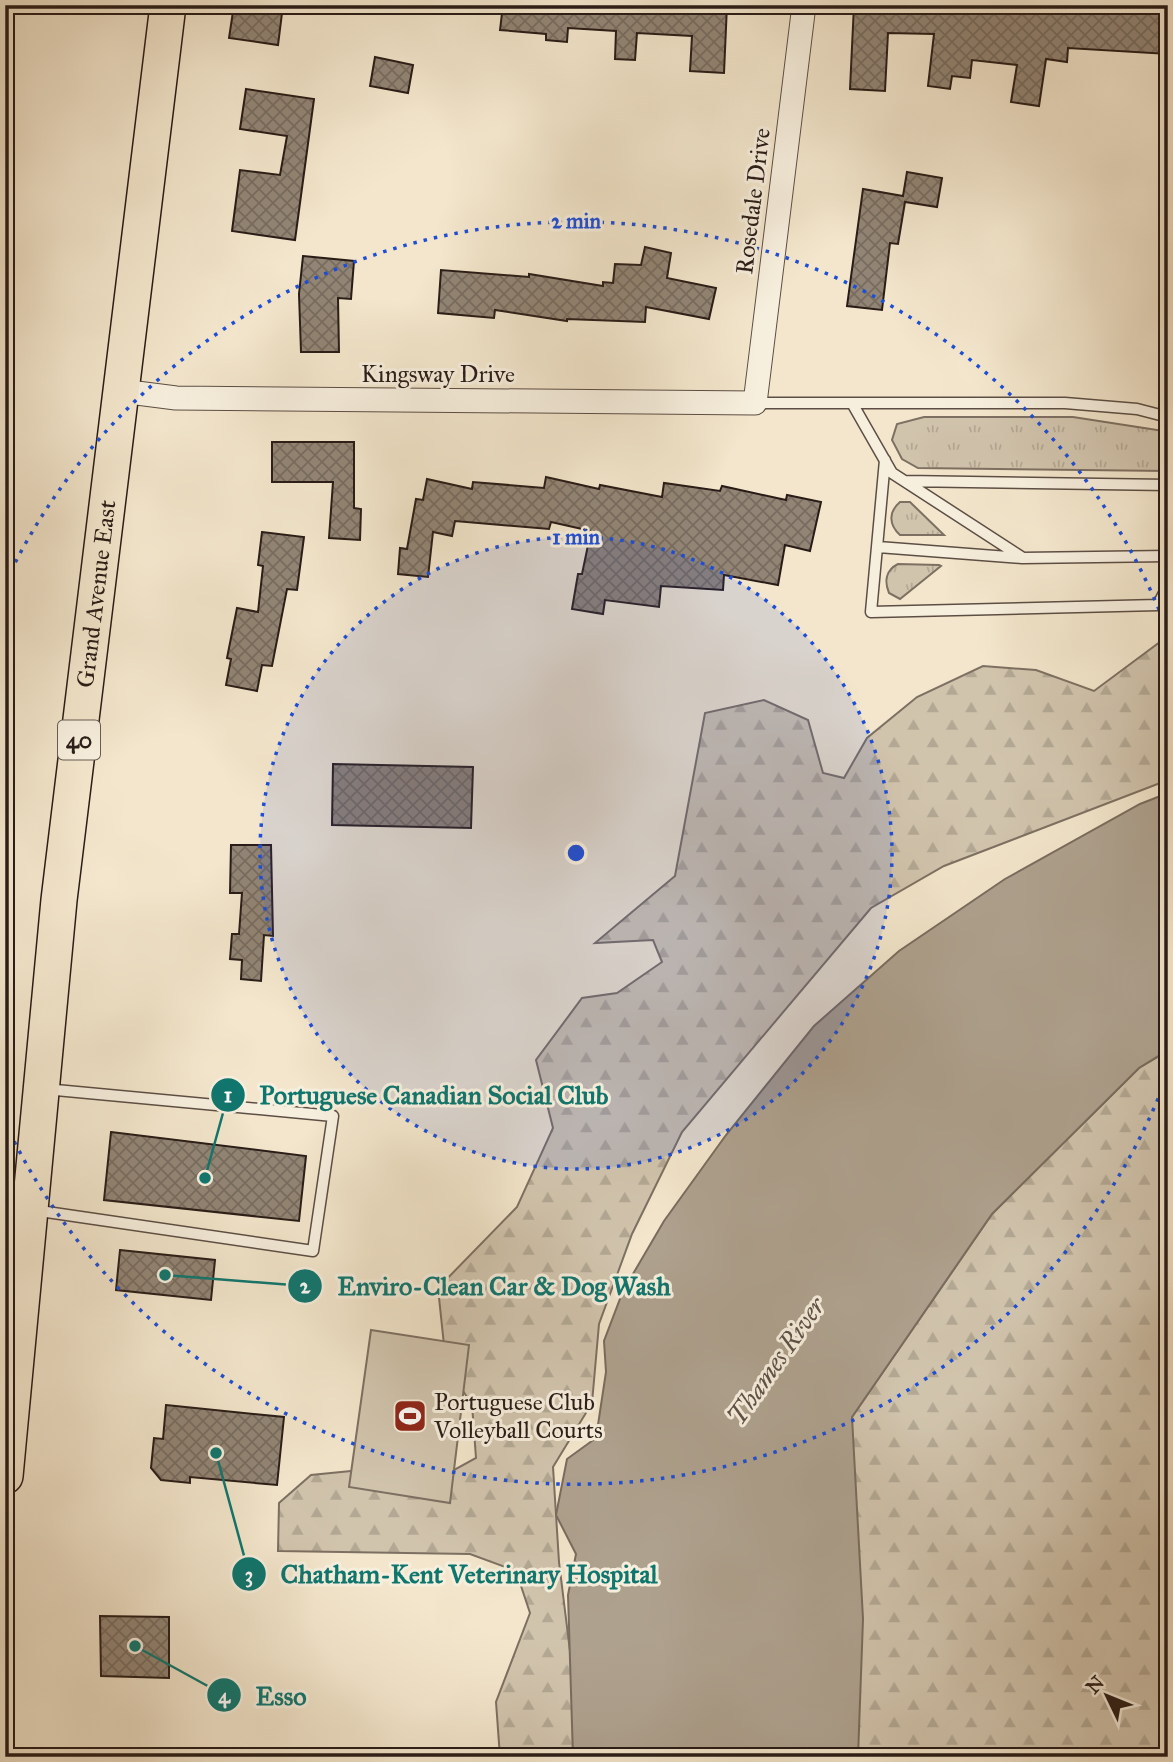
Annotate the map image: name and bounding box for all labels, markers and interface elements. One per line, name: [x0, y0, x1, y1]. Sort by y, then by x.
street label: Rosedale Drive: [729, 126, 777, 276]
text: 2 min: [551, 208, 601, 234]
street label: Kingsway Drive: [361, 359, 515, 389]
street label: Grand Avenue East: [70, 498, 123, 689]
text: 1 min: [552, 524, 600, 550]
road number: 40: [58, 720, 100, 760]
centre of rings: [564, 841, 588, 865]
callout: Portuguese Canadian Social Club: [211, 1071, 623, 1118]
text: Portuguese Canadian Social Club: [260, 1079, 609, 1112]
text: 1: [224, 1082, 232, 1108]
callout: Enviro-Clean Car & Dog Wash: [288, 1263, 684, 1310]
text: Enviro-Clean Car & Dog Wash: [337, 1270, 671, 1303]
text: 2: [300, 1273, 311, 1299]
water label: Thames River: [720, 1290, 832, 1431]
place label: Portuguese Club Volleyball Courts: [433, 1387, 603, 1445]
sports icon: Portuguese Club Volleyball Courts: [391, 1397, 429, 1435]
callout: Chatham-Kent Veterinary Hospital: [231, 1551, 671, 1598]
text: Chatham-Kent Veterinary Hospital: [281, 1558, 658, 1590]
text: 3: [245, 1562, 253, 1588]
north arrow: [1072, 1660, 1142, 1730]
text: N: [1081, 1671, 1109, 1698]
callout: Esso: [207, 1672, 321, 1719]
text: Esso: [256, 1680, 306, 1712]
text: 4: [218, 1683, 231, 1709]

